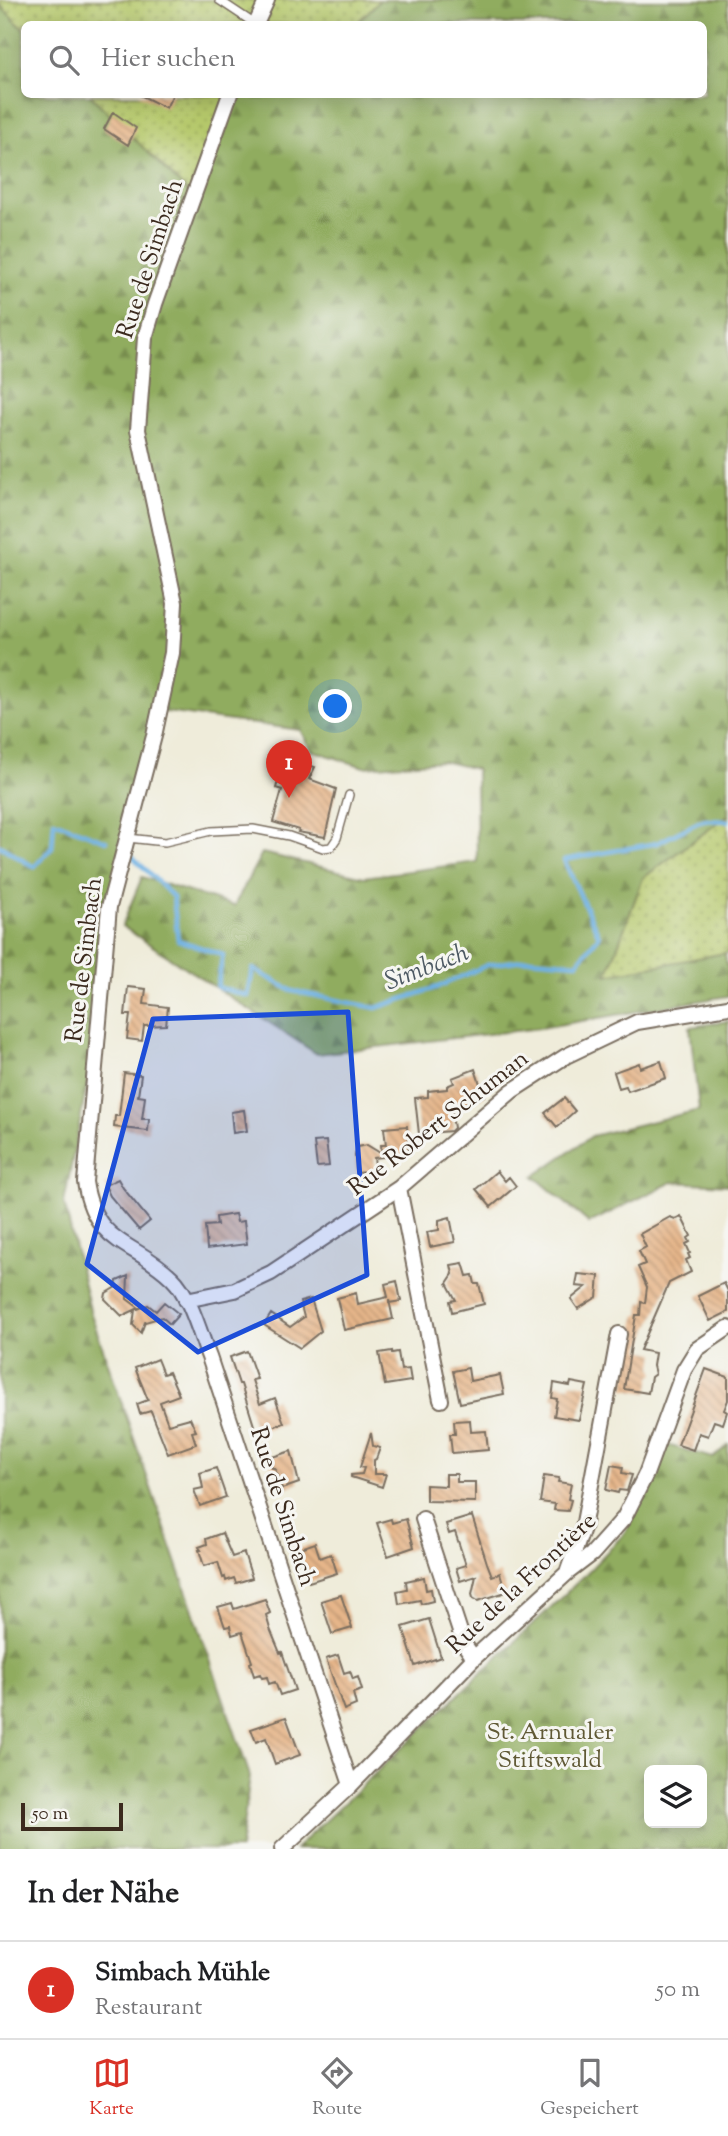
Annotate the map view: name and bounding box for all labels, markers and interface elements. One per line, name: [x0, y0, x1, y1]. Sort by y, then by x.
search box: [21, 21, 707, 98]
icon: search: [45, 41, 83, 79]
text: Hier suchen: [101, 41, 236, 78]
street label: Rue de Simbach: [109, 175, 193, 343]
your location: [318, 689, 352, 723]
pin: 1: [266, 740, 312, 798]
street label: Rue de Simbach: [58, 876, 112, 1044]
water label: Simbach: [380, 935, 475, 1001]
street label: Rue Robert Schuman: [342, 1043, 536, 1205]
street label: Rue de Simbach: [240, 1423, 324, 1591]
street label: Rue de la Frontière: [439, 1505, 605, 1663]
park label: St. Arnualer Stiftswald: [486, 1716, 614, 1778]
map controls: [644, 1765, 707, 1828]
button: layers: [644, 1765, 707, 1828]
scale bar: [21, 1800, 122, 1832]
text: 50 m: [32, 1801, 68, 1828]
text: In der Nähe: [28, 1873, 179, 1916]
text: Simbach Mühle: [95, 1955, 270, 1992]
text: 1: [47, 1974, 55, 2007]
text: 50 m: [656, 1974, 700, 2007]
text: Restaurant: [95, 1992, 202, 2025]
tab: Karte: [89, 2054, 134, 2123]
tab: Route: [312, 2054, 362, 2123]
tab: Gespeichert: [540, 2054, 639, 2123]

